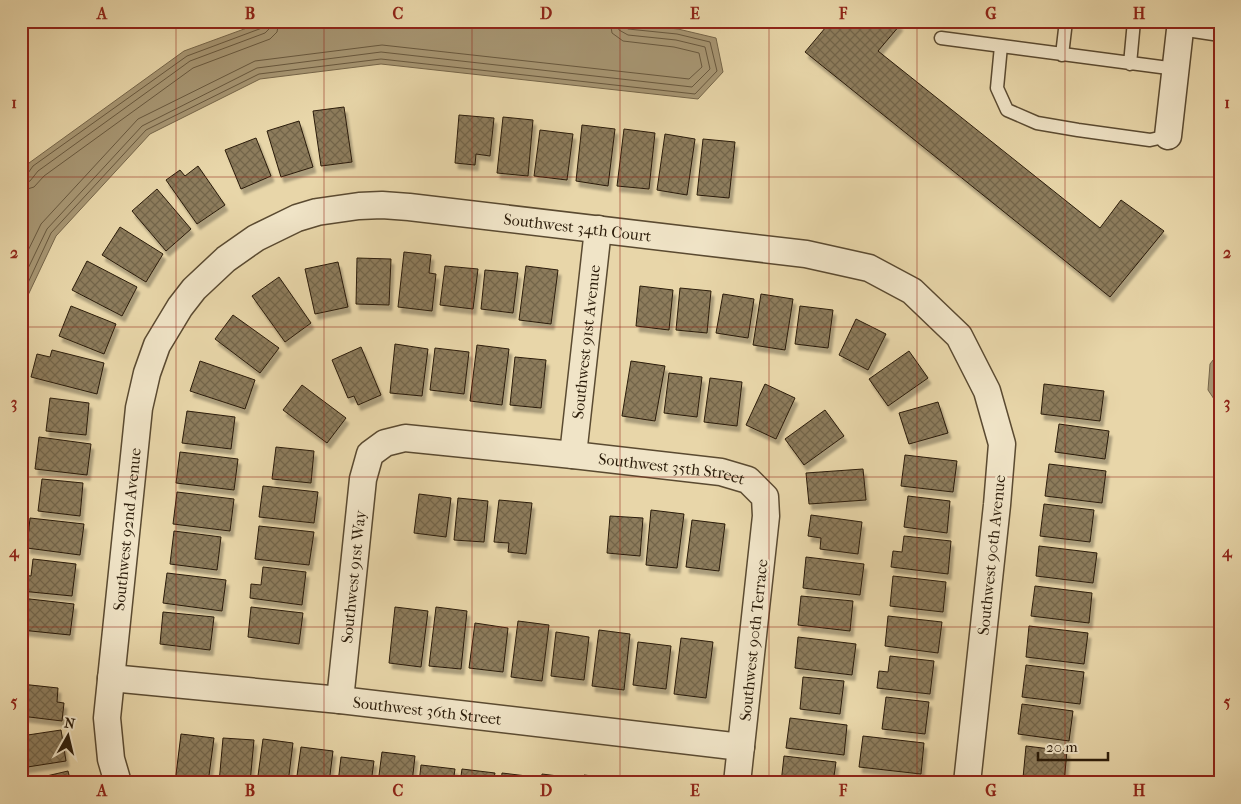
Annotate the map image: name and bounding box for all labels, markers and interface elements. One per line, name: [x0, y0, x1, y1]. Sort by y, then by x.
text: A: [96, 4, 108, 23]
text: B: [245, 4, 255, 23]
text: C: [393, 4, 404, 23]
text: D: [540, 4, 552, 23]
text: E: [690, 4, 700, 23]
text: F: [838, 4, 848, 23]
text: G: [985, 4, 997, 23]
text: H: [1133, 4, 1146, 23]
text: 1: [11, 93, 17, 112]
text: 1: [1224, 93, 1230, 112]
street label: Southwest 34th Court: [503, 209, 653, 246]
text: 2: [10, 243, 18, 262]
text: 2: [1223, 243, 1231, 262]
street label: Southwest 91st Avenue: [568, 264, 604, 420]
text: 3: [11, 393, 17, 413]
text: 3: [1224, 393, 1230, 413]
street label: Southwest 92nd Avenue: [109, 447, 145, 612]
street label: Southwest 35th Street: [597, 449, 748, 489]
street label: Southwest 90th Avenue: [974, 474, 1009, 636]
street label: Southwest 91st Way: [337, 509, 370, 644]
text: 4: [8, 542, 20, 562]
text: 4: [1221, 542, 1233, 562]
street label: Southwest 90th Terrace: [736, 558, 771, 722]
text: 5: [11, 692, 18, 711]
text: 5: [1224, 692, 1231, 711]
street label: Southwest 36th Street: [352, 693, 503, 729]
north arrow: [42, 712, 92, 762]
text: N: [63, 714, 77, 733]
scale bar: [1038, 729, 1108, 761]
text: 20 m: [1046, 738, 1078, 756]
text: A: [96, 781, 108, 800]
text: B: [245, 781, 255, 800]
text: C: [393, 781, 404, 800]
text: D: [540, 781, 552, 800]
text: E: [690, 781, 700, 800]
text: F: [838, 781, 848, 800]
text: G: [985, 781, 997, 800]
text: H: [1133, 781, 1146, 800]

